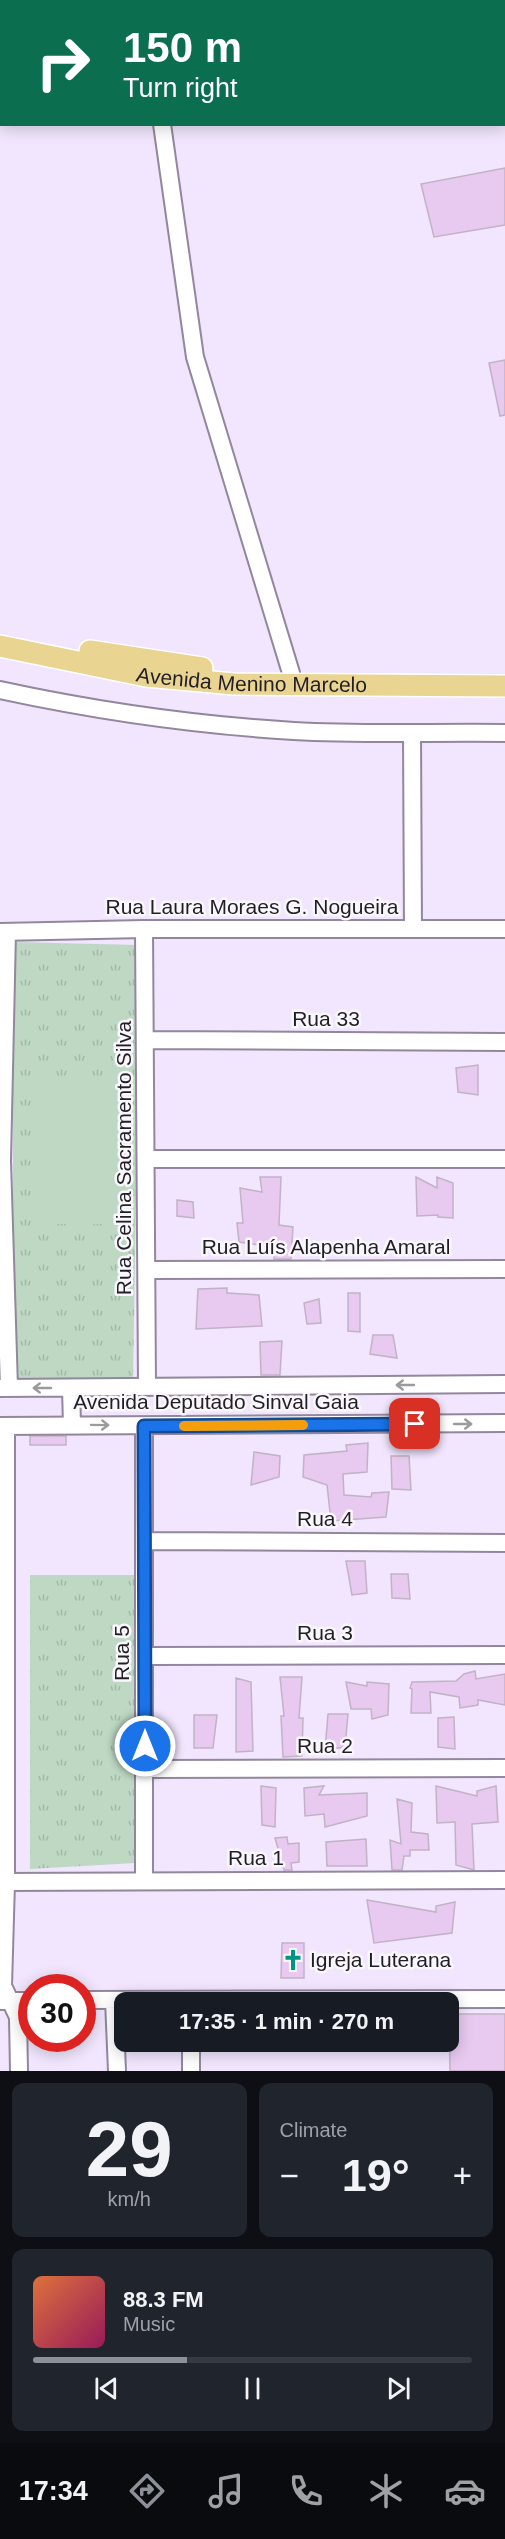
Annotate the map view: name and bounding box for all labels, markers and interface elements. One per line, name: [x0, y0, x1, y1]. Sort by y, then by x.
icon: right: [24, 24, 102, 102]
text: 150 m: [123, 24, 242, 71]
text: Turn right: [123, 73, 238, 103]
street label: Avenida Menino Marcelo: [134, 662, 367, 696]
street label: Rua Laura Moraes G. Nogueira: [106, 895, 399, 918]
street label: Rua 33: [292, 1007, 360, 1030]
street label: Rua Celina Sacramento Silva: [112, 1021, 135, 1295]
street label: Rua Luís Alapenha Amaral: [202, 1235, 450, 1258]
one-way arrow: [395, 1379, 415, 1391]
one-way arrow: [32, 1382, 52, 1394]
street label: Avenida Deputado Sinval Gaia: [73, 1390, 359, 1413]
pin: [389, 1398, 440, 1449]
icon: arrive: [398, 1407, 431, 1440]
one-way arrow: [453, 1418, 473, 1430]
one-way arrow: [90, 1420, 110, 1431]
street label: Rua 4: [297, 1507, 353, 1530]
street label: Rua 3: [297, 1621, 353, 1644]
street label: Rua 5: [110, 1625, 133, 1681]
position arrow: [113, 1714, 177, 1778]
street label: Rua 2: [297, 1734, 353, 1757]
street label: Rua 1: [228, 1846, 284, 1869]
church icon: Igreja Luterana: [281, 1948, 305, 1972]
place label: Igreja Luterana: [310, 1948, 452, 1971]
speed limit sign: 30: [18, 1974, 96, 2052]
text: 17:35 · 1 min · 270 m: [179, 2009, 394, 2034]
text: 29: [86, 2105, 173, 2193]
text: Climate: [280, 2119, 347, 2141]
text: 19°: [342, 2150, 410, 2201]
text: −: [280, 2157, 299, 2194]
text: +: [453, 2157, 472, 2194]
text: km/h: [108, 2188, 151, 2210]
text: 88.3 FM: [123, 2287, 204, 2312]
text: Music: [123, 2313, 175, 2335]
icon: previous: [90, 2372, 123, 2405]
icon: pause: [236, 2372, 269, 2405]
icon: next: [382, 2372, 415, 2405]
icon: directions: [126, 2470, 168, 2512]
icon: music: [205, 2470, 247, 2512]
icon: phone: [285, 2470, 327, 2512]
icon: climate: [365, 2470, 407, 2512]
icon: car: [444, 2470, 486, 2512]
text: 17:34: [19, 2476, 88, 2506]

